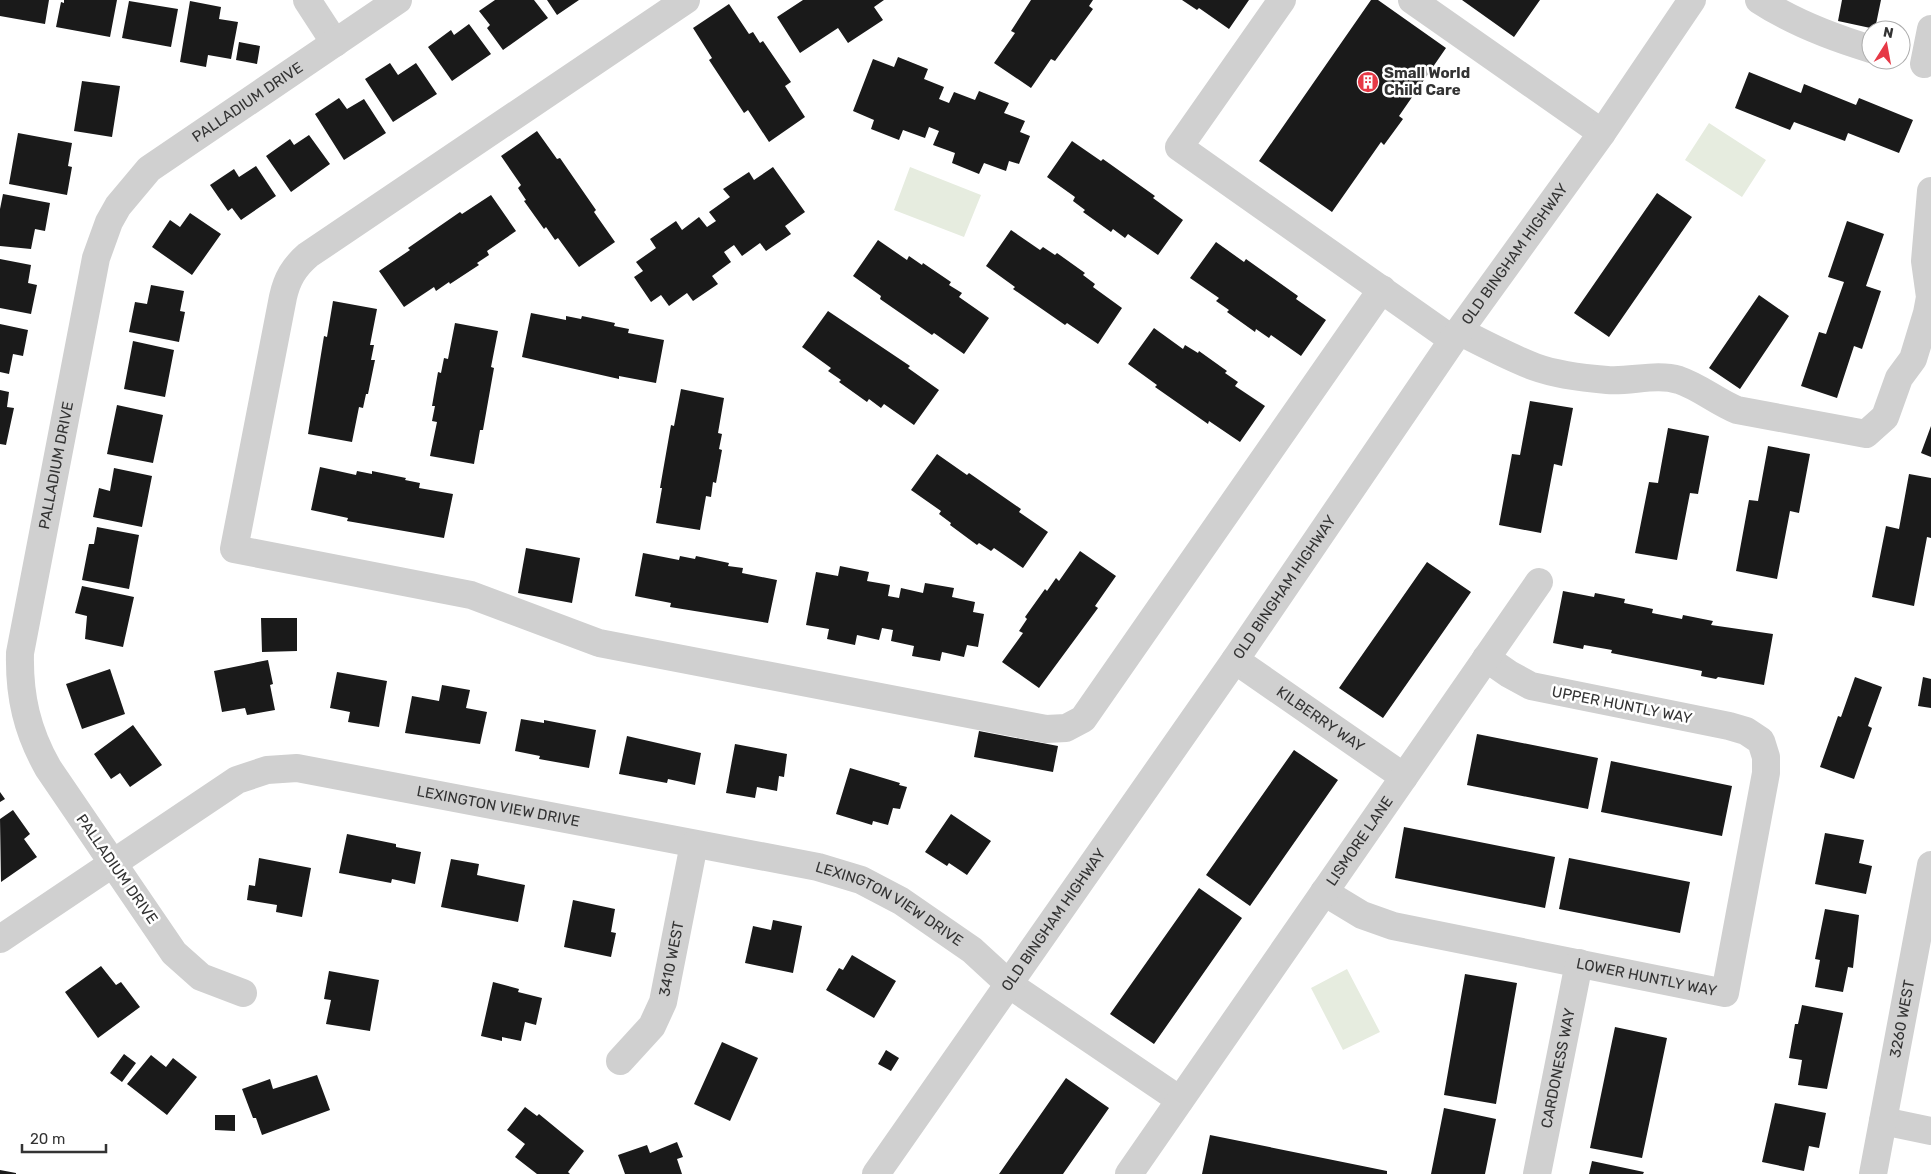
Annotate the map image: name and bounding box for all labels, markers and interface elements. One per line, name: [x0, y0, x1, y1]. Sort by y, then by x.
north arrow: [1861, 20, 1911, 70]
text: N: [1882, 23, 1895, 42]
street label: PALLADIUM DRIVE: [189, 58, 306, 146]
place label: Small World Child Care: [1384, 64, 1470, 99]
building icon: Small World Child Care: [1356, 70, 1380, 94]
street label: OLD BINGHAM HIGHWAY: [1458, 180, 1572, 328]
street label: PALLADIUM DRIVE: [35, 400, 77, 531]
street label: OLD BINGHAM HIGHWAY: [1229, 512, 1340, 663]
street label: KILBERRY WAY: [1273, 682, 1368, 756]
street label: UPPER HUNTLY WAY: [1550, 683, 1694, 727]
street label: LEXINGTON VIEW DRIVE: [415, 782, 581, 831]
street label: LISMORE LANE: [1322, 793, 1397, 889]
street label: PALLADIUM DRIVE: [72, 811, 162, 927]
street label: OLD BINGHAM HIGHWAY: [997, 845, 1110, 995]
street label: LEXINGTON VIEW DRIVE: [813, 858, 966, 950]
street label: 3410 WEST: [655, 919, 688, 998]
street label: LOWER HUNTLY WAY: [1575, 954, 1719, 1000]
street label: 3260 WEST: [1886, 978, 1918, 1059]
street label: CARDONESS WAY: [1537, 1006, 1579, 1130]
scale bar: [22, 1122, 106, 1154]
text: 20 m: [30, 1130, 65, 1148]

